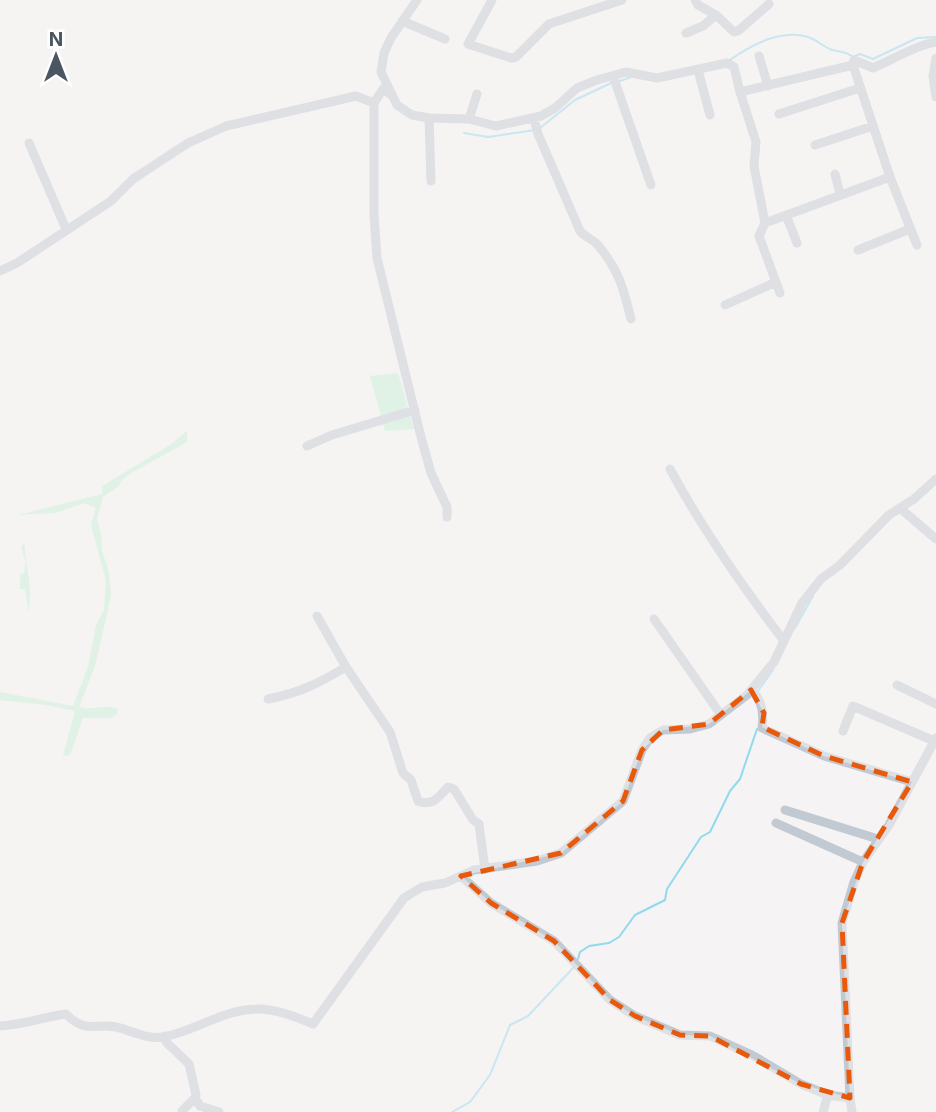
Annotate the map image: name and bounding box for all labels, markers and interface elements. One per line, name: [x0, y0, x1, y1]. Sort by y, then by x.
north arrow: [21, 21, 91, 91]
text: N: [49, 28, 63, 51]

